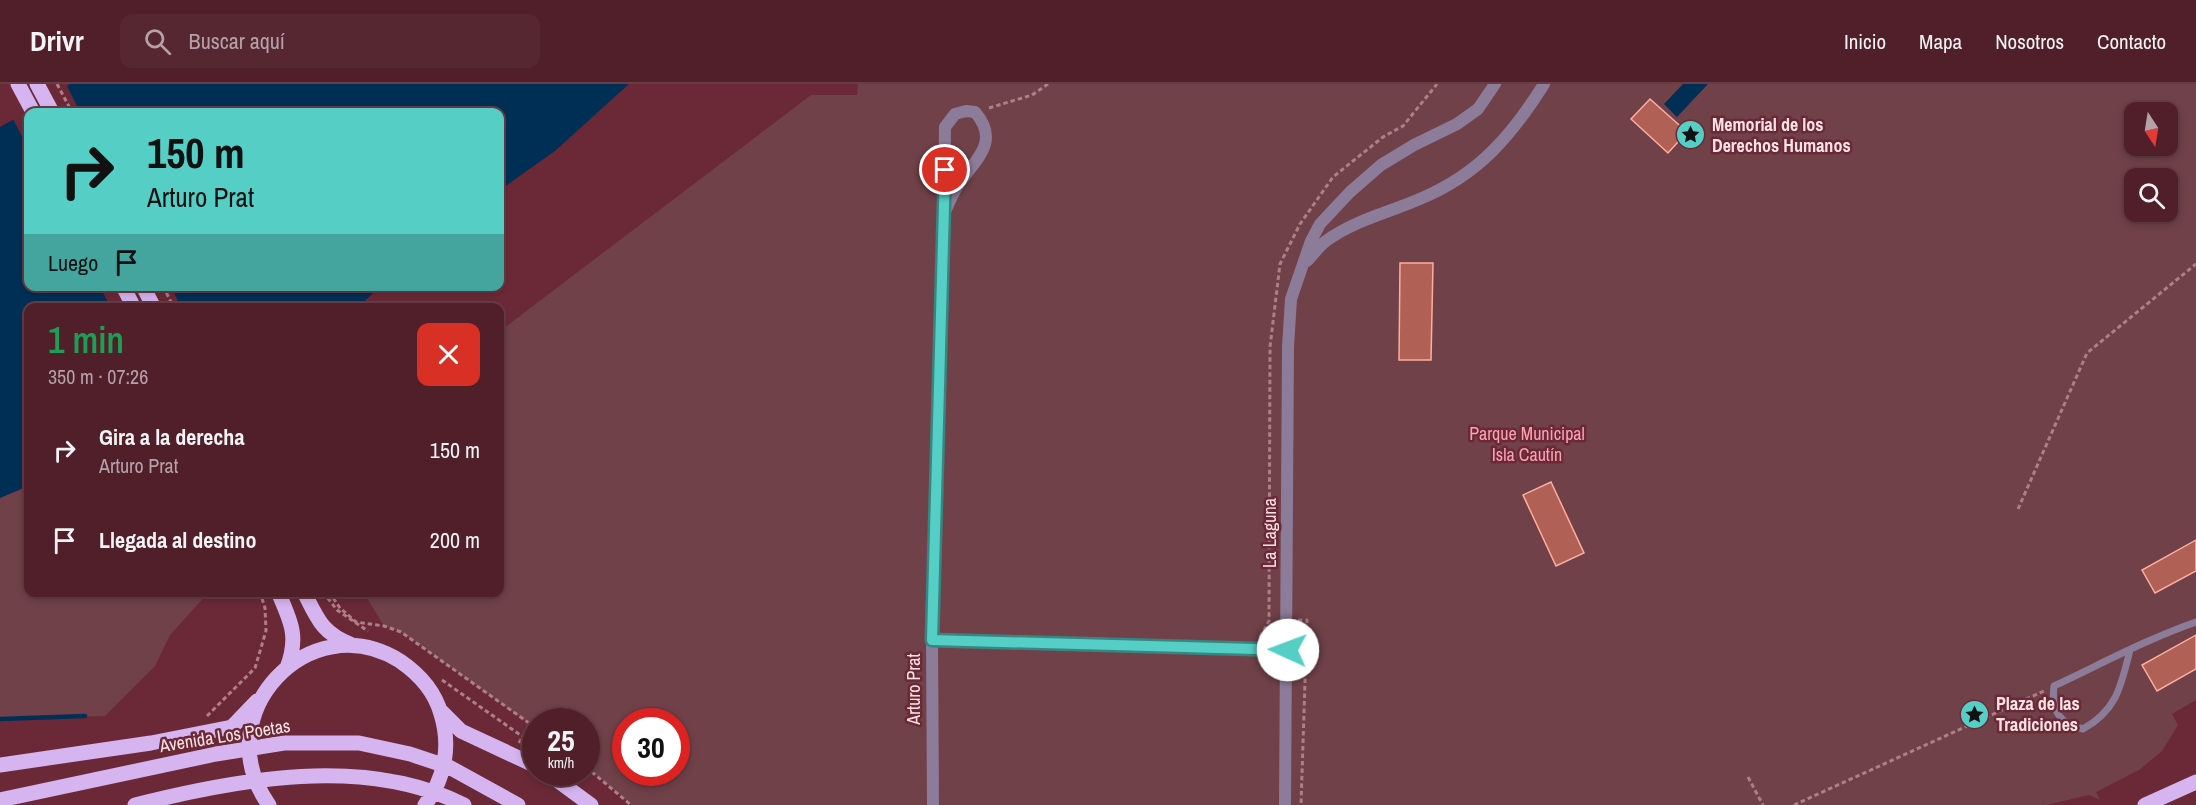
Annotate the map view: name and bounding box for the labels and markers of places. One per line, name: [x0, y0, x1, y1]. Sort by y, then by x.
place label: Memorial de los Derechos Humanos: [1712, 112, 1851, 158]
place icon: Memorial de los Derechos Humanos: [1675, 119, 1707, 151]
pin: [919, 144, 970, 195]
place label: Plaza de las Tradiciones: [1996, 691, 2080, 737]
place icon: Plaza de las Tradiciones: [1959, 698, 1991, 730]

